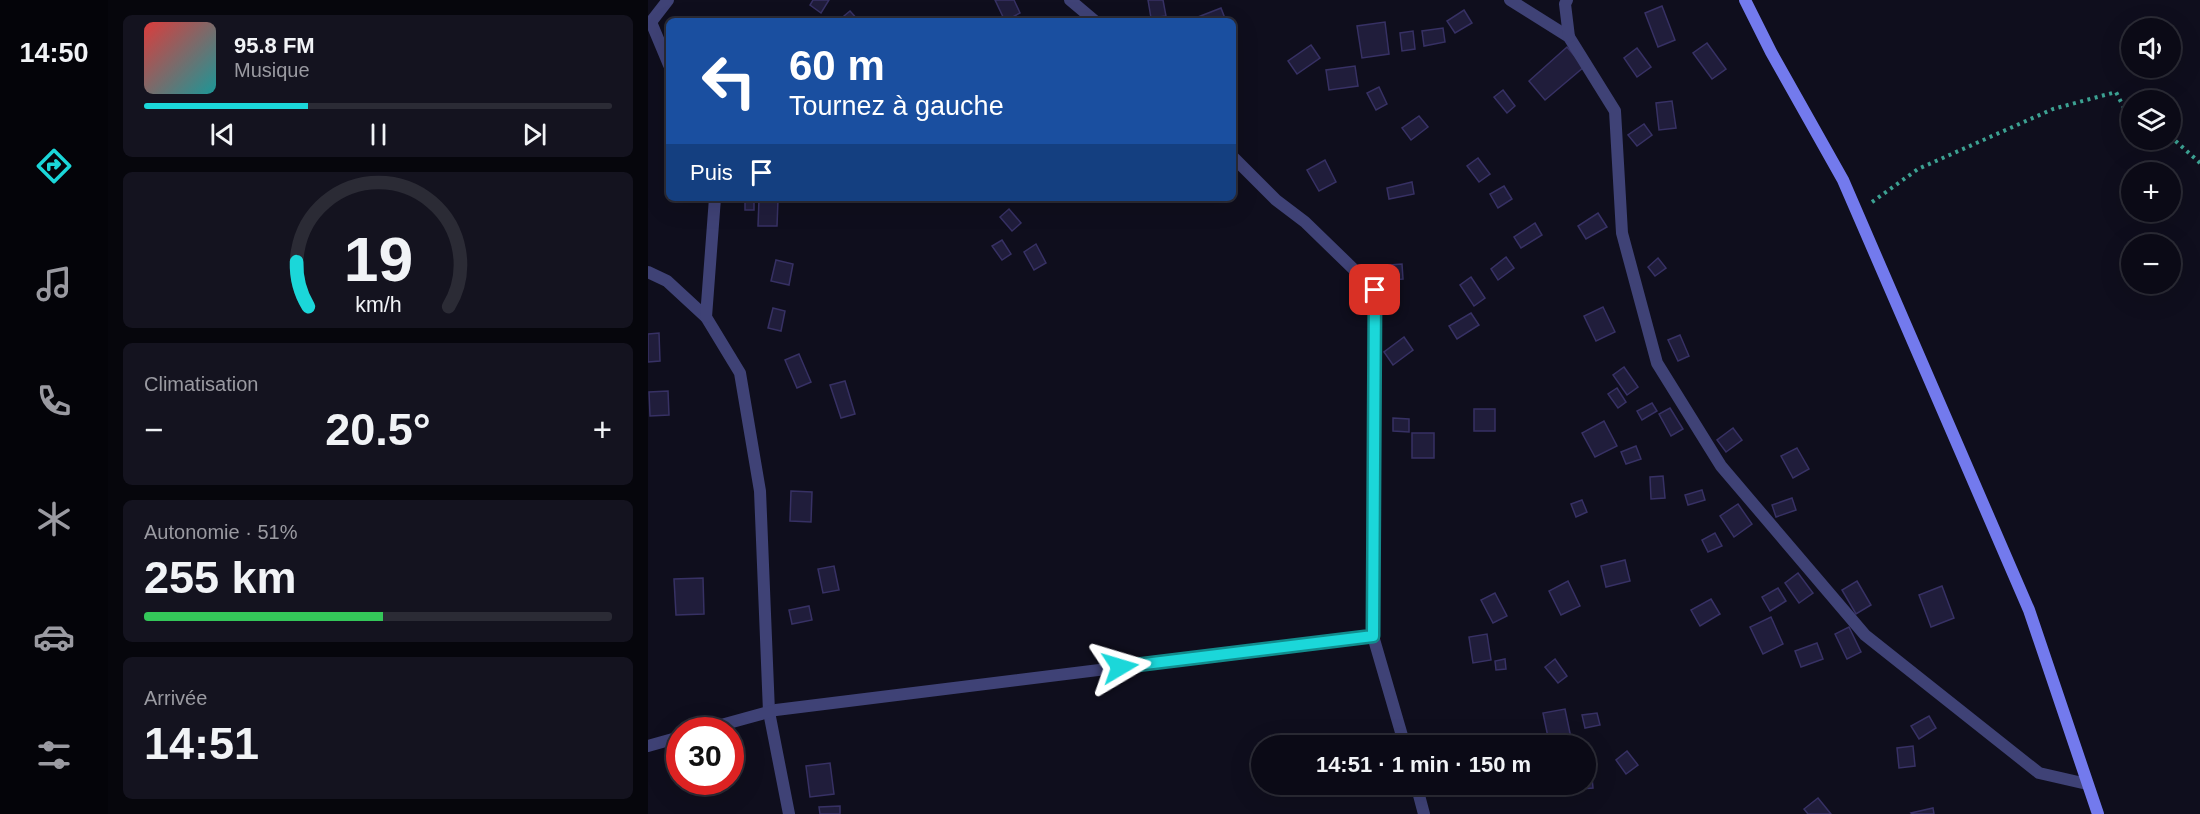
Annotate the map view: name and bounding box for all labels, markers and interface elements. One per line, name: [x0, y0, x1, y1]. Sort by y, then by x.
map controls: [2121, 18, 2181, 294]
button: sound: [2121, 18, 2181, 78]
text: 95.8 FM: [234, 33, 315, 58]
text: 14:50: [19, 38, 89, 68]
icon: left: [690, 42, 768, 120]
text: 60 m: [789, 42, 885, 89]
text: Musique: [234, 59, 310, 81]
button: layers: [2121, 90, 2181, 150]
text: Tournez à gauche: [789, 91, 1004, 121]
icon: previous: [206, 118, 239, 151]
icon: pause: [362, 118, 395, 151]
icon: next: [518, 118, 551, 151]
icon: directions: [33, 145, 75, 187]
icon: arrive: [745, 156, 778, 189]
text: Puis: [690, 160, 733, 185]
button: +: [2121, 162, 2181, 222]
text: 19: [343, 225, 413, 294]
button: −: [2121, 234, 2181, 294]
icon: music: [33, 263, 75, 305]
pin: [1349, 264, 1400, 315]
icon: arrive: [1358, 273, 1391, 306]
text: km/h: [355, 293, 401, 317]
text: Climatisation: [144, 373, 258, 395]
icon: phone: [33, 380, 75, 422]
text: 20.5°: [325, 404, 431, 455]
text: −: [144, 411, 163, 448]
text: +: [593, 411, 612, 448]
icon: climate: [33, 498, 75, 540]
text: Autonomie · 51%: [144, 521, 297, 543]
text: 255 km: [144, 552, 297, 603]
icon: car: [33, 616, 75, 658]
position arrow: [1088, 635, 1152, 699]
text: Arrivée: [144, 687, 207, 709]
speed limit sign: 30: [666, 717, 744, 795]
text: 14:51: [144, 718, 259, 769]
icon: filters: [33, 734, 75, 776]
text: 14:51 · 1 min · 150 m: [1316, 752, 1531, 777]

